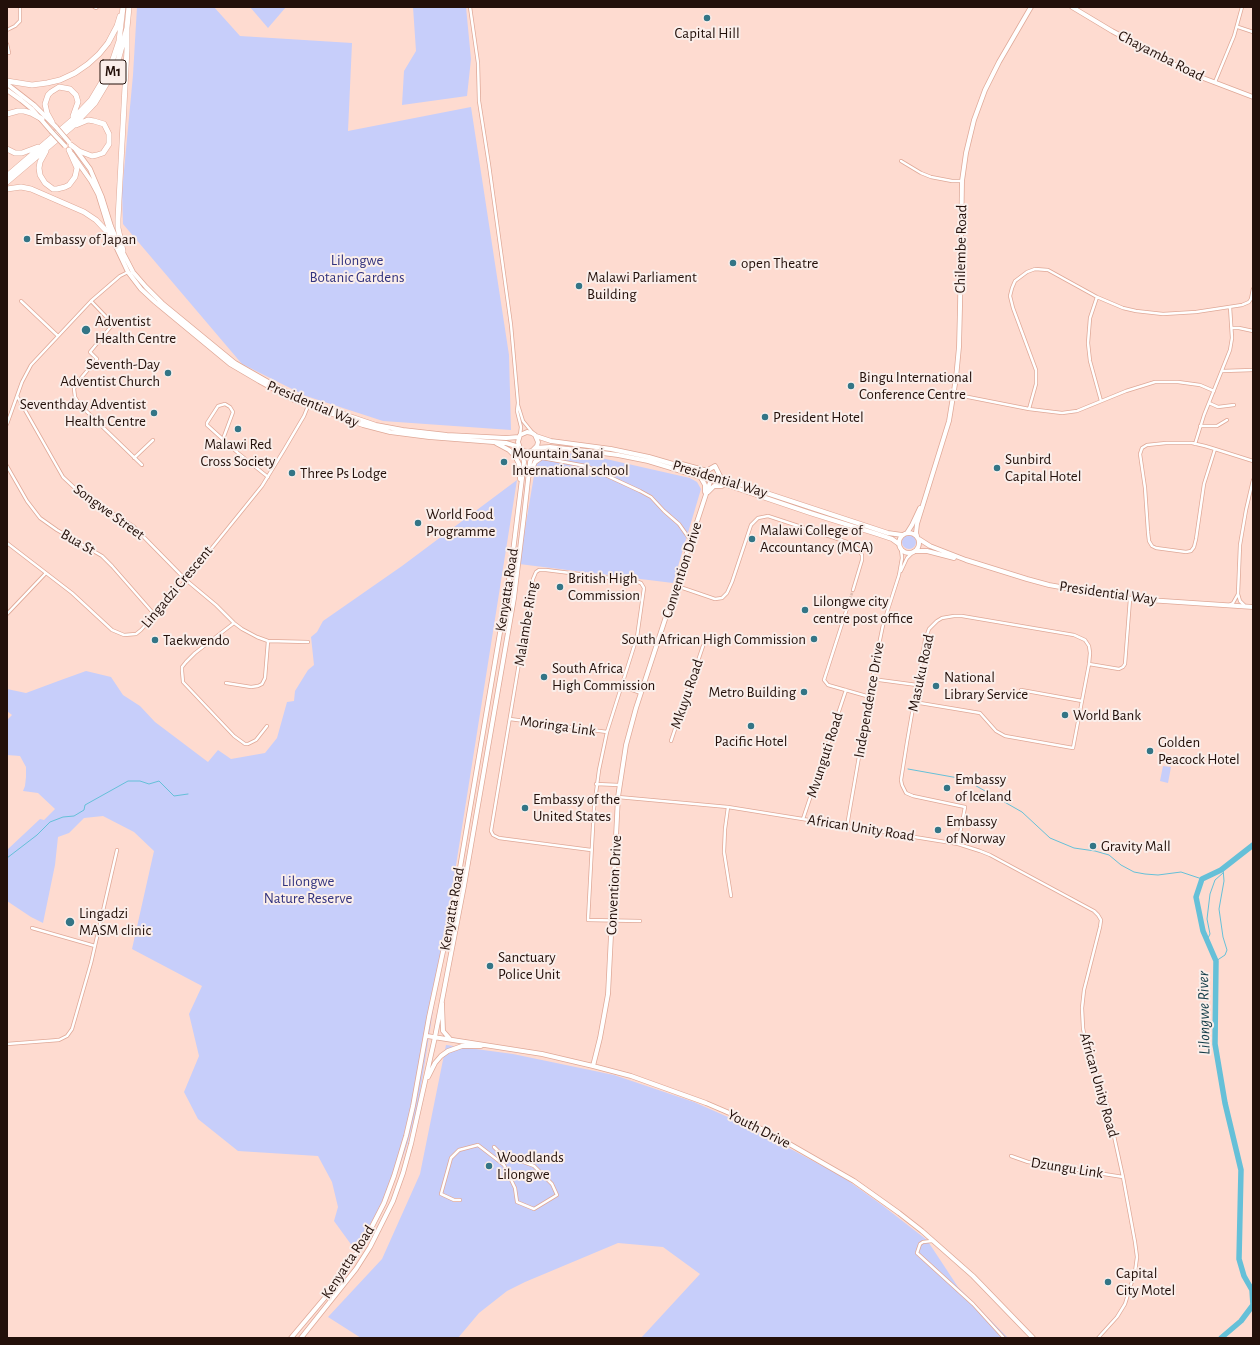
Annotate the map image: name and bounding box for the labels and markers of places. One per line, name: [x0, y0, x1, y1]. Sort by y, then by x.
marker: Capital Hill: [702, 13, 712, 23]
place label: Capital Hill: [674, 24, 740, 42]
place label: Embassy of Japan: [35, 230, 136, 248]
marker: Embassy of Japan: [22, 234, 32, 244]
place label: open Theatre: [741, 254, 819, 272]
marker: open Theatre: [728, 258, 738, 268]
place label: Malawi Parliament Building: [587, 268, 697, 303]
marker: Malawi Parliament Building: [574, 281, 584, 291]
place label: Adventist Health Centre: [95, 312, 176, 347]
marker: Adventist Health Centre: [80, 324, 92, 336]
place label: Seventh-Day Adventist Church: [60, 355, 160, 390]
marker: Seventh-Day Adventist Church: [163, 368, 173, 378]
place label: Bingu International Conference Centre: [859, 368, 972, 403]
marker: Bingu International Conference Centre: [846, 381, 856, 391]
place label: Seventhday Adventist Health Centre: [20, 395, 146, 430]
marker: Seventhday Adventist Health Centre: [149, 408, 159, 418]
place label: President Hotel: [773, 408, 864, 426]
marker: President Hotel: [760, 412, 770, 422]
marker: Malawi Red Cross Society: [233, 424, 243, 434]
place label: Malawi Red Cross Society: [201, 435, 275, 470]
place label: Mountain Sanai International school: [512, 444, 629, 479]
place label: Sunbird Capital Hotel: [1005, 450, 1081, 485]
marker: Mountain Sanai International school: [499, 457, 509, 467]
marker: Sunbird Capital Hotel: [992, 463, 1002, 473]
place label: Three Ps Lodge: [300, 464, 387, 482]
marker: Three Ps Lodge: [287, 468, 297, 478]
place label: World Food Programme: [426, 505, 495, 540]
marker: World Food Programme: [413, 518, 423, 528]
place label: Malawi College of Accountancy (MCA): [760, 521, 874, 556]
marker: Malawi College of Accountancy (MCA): [747, 534, 757, 544]
place label: British High Commission: [568, 569, 640, 604]
marker: British High Commission: [555, 582, 565, 592]
place label: Lilongwe city centre post office: [813, 592, 913, 627]
marker: Lilongwe city centre post office: [800, 605, 810, 615]
place label: South African High Commission: [621, 630, 806, 648]
place label: Taekwendo: [163, 631, 230, 649]
marker: South African High Commission: [809, 634, 819, 644]
marker: Taekwendo: [150, 635, 160, 645]
place label: South Africa High Commission: [552, 659, 655, 694]
place label: National Library Service: [944, 668, 1028, 703]
marker: South Africa High Commission: [539, 672, 549, 682]
marker: National Library Service: [931, 681, 941, 691]
place label: Metro Building: [709, 683, 796, 701]
marker: Metro Building: [799, 687, 809, 697]
place label: World Bank: [1073, 706, 1141, 724]
marker: World Bank: [1060, 710, 1070, 720]
marker: Pacific Hotel: [746, 721, 756, 731]
place label: Pacific Hotel: [715, 732, 787, 750]
place label: Golden Peacock Hotel: [1158, 733, 1240, 768]
marker: Golden Peacock Hotel: [1145, 746, 1155, 756]
place label: Embassy of Iceland: [955, 770, 1011, 805]
marker: Embassy of Iceland: [942, 783, 952, 793]
place label: Embassy of the United States: [533, 790, 620, 825]
marker: Embassy of the United States: [520, 803, 530, 813]
place label: Embassy of Norway: [946, 812, 1005, 847]
marker: Embassy of Norway: [933, 825, 943, 835]
place label: Gravity Mall: [1101, 837, 1171, 855]
marker: Gravity Mall: [1088, 841, 1098, 851]
place label: Lingadzi MASM clinic: [79, 904, 151, 939]
marker: Lingadzi MASM clinic: [64, 916, 76, 928]
place label: Sanctuary Police Unit: [498, 948, 560, 983]
marker: Sanctuary Police Unit: [485, 961, 495, 971]
place label: Woodlands Lilongwe: [497, 1148, 564, 1183]
marker: Woodlands Lilongwe: [484, 1161, 494, 1171]
place label: Capital City Motel: [1116, 1264, 1175, 1299]
marker: Capital City Motel: [1103, 1277, 1113, 1287]

